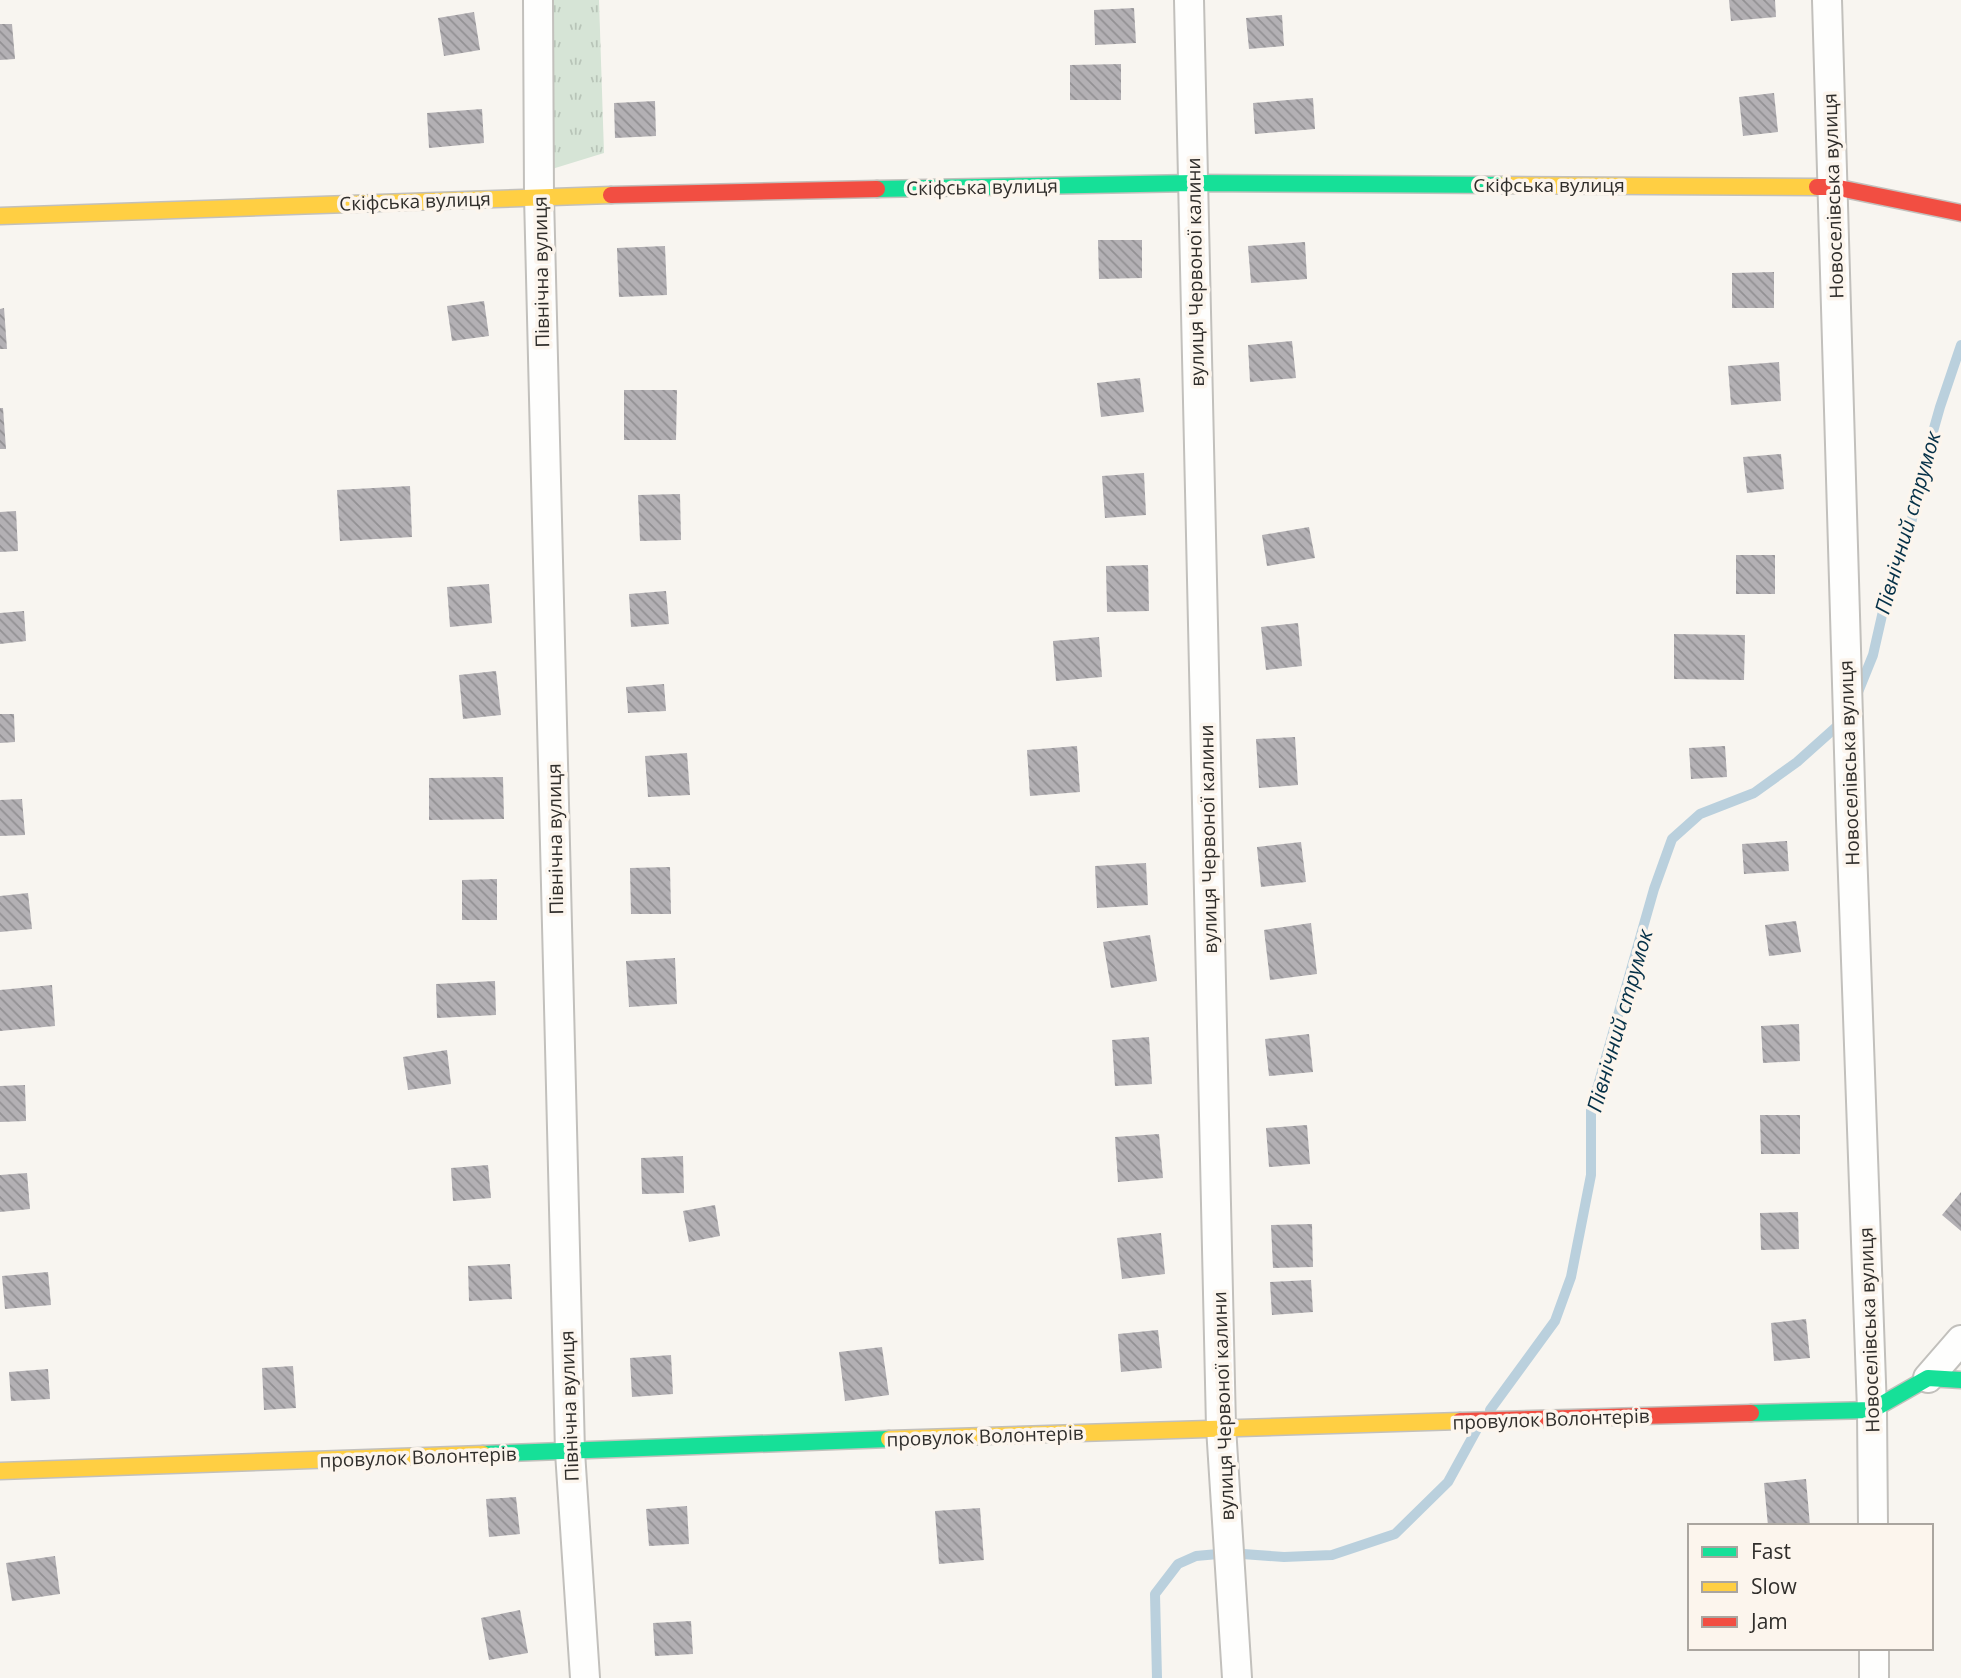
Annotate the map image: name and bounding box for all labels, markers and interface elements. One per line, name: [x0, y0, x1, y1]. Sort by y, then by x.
street label: Новоселівська вулиця: [1816, 93, 1850, 299]
street label: вулиця Червоної калини: [1180, 157, 1210, 387]
street label: Скіфська вулиця: [1473, 172, 1625, 198]
street label: Скіфська вулиця: [906, 173, 1058, 201]
street label: Скіфська вулиця: [339, 185, 491, 217]
street label: Північна вулиця: [527, 196, 555, 348]
water label: Північний струмок: [1868, 426, 1947, 617]
street label: Новоселівська вулиця: [1832, 660, 1866, 866]
street label: вулиця Червоної калини: [1193, 724, 1223, 954]
street label: Північна вулиця: [541, 763, 569, 915]
water label: Північний струмок: [1580, 924, 1659, 1115]
street label: Новоселівська вулиця: [1852, 1227, 1886, 1433]
street label: вулиця Червоної калини: [1206, 1291, 1240, 1521]
street label: Північна вулиця: [553, 1330, 585, 1482]
street label: провулок Волонтерів: [1452, 1403, 1650, 1435]
street label: провулок Волонтерів: [886, 1420, 1084, 1452]
street label: провулок Волонтерів: [319, 1441, 517, 1473]
legend: [1688, 1524, 1933, 1650]
text: Fast: [1751, 1537, 1791, 1565]
text: Slow: [1751, 1572, 1797, 1600]
text: Jam: [1749, 1607, 1788, 1635]

